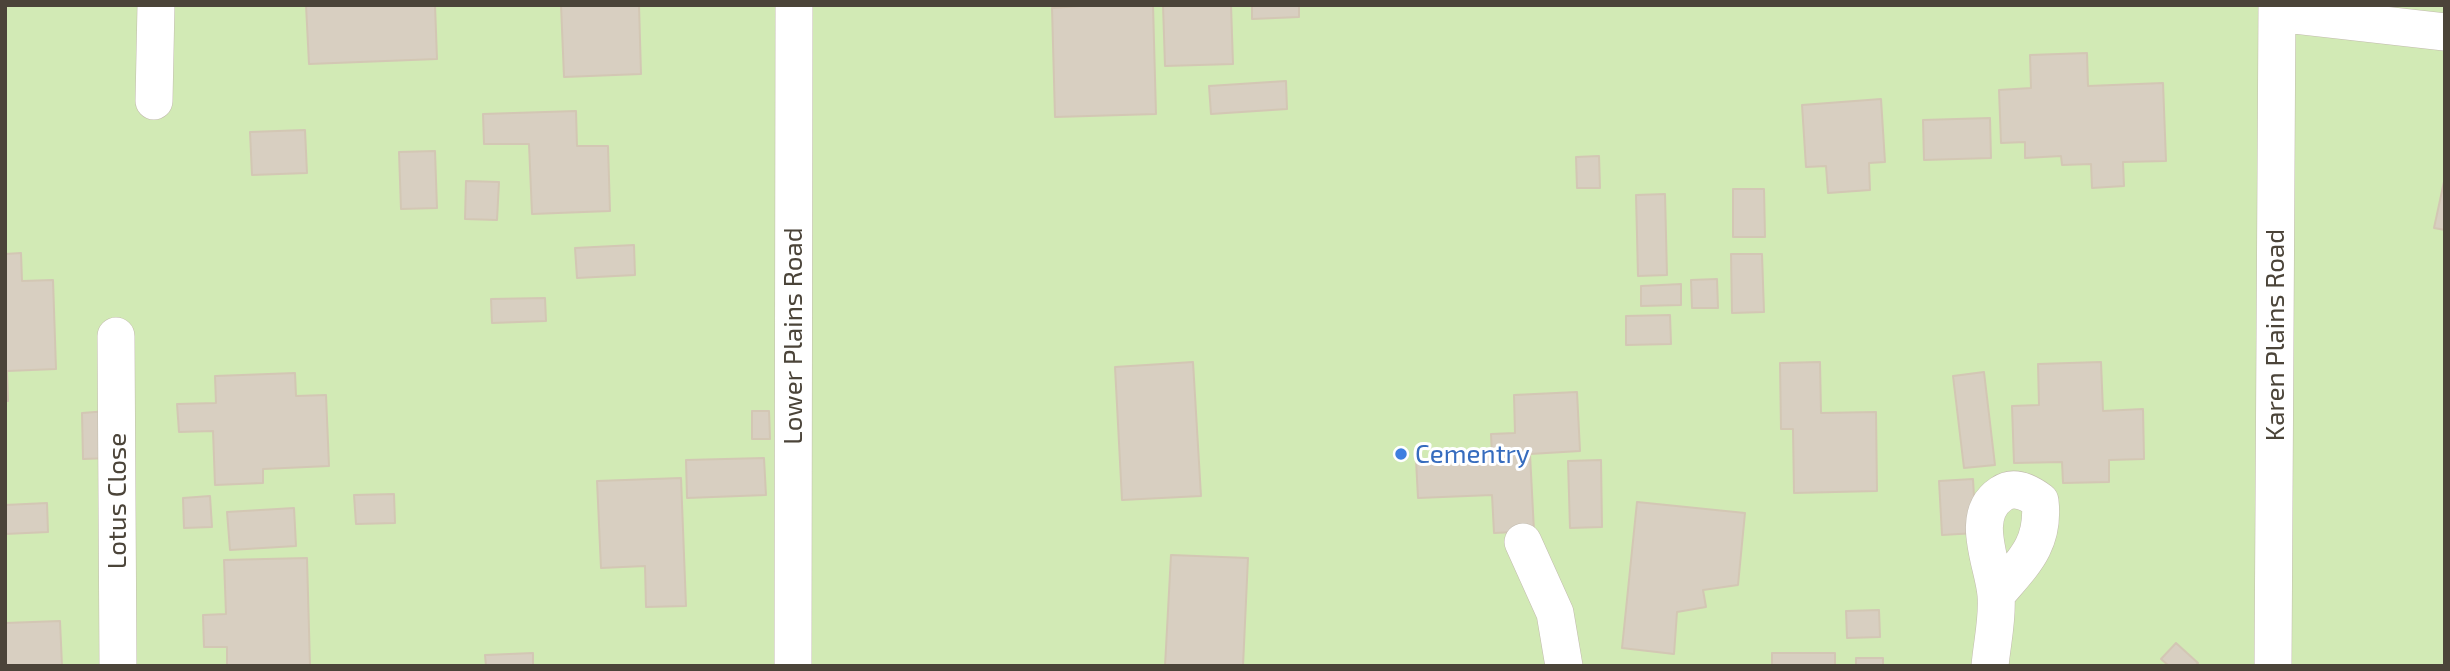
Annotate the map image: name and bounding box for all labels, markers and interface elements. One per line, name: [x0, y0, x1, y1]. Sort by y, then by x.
street label: Lower Plains Road: [777, 227, 809, 445]
street label: Karen Plains Road: [2259, 229, 2291, 441]
street label: Lotus Close: [101, 433, 133, 569]
place label: Cementry: [1415, 438, 1530, 470]
marker: Cementry: [1393, 446, 1409, 462]

